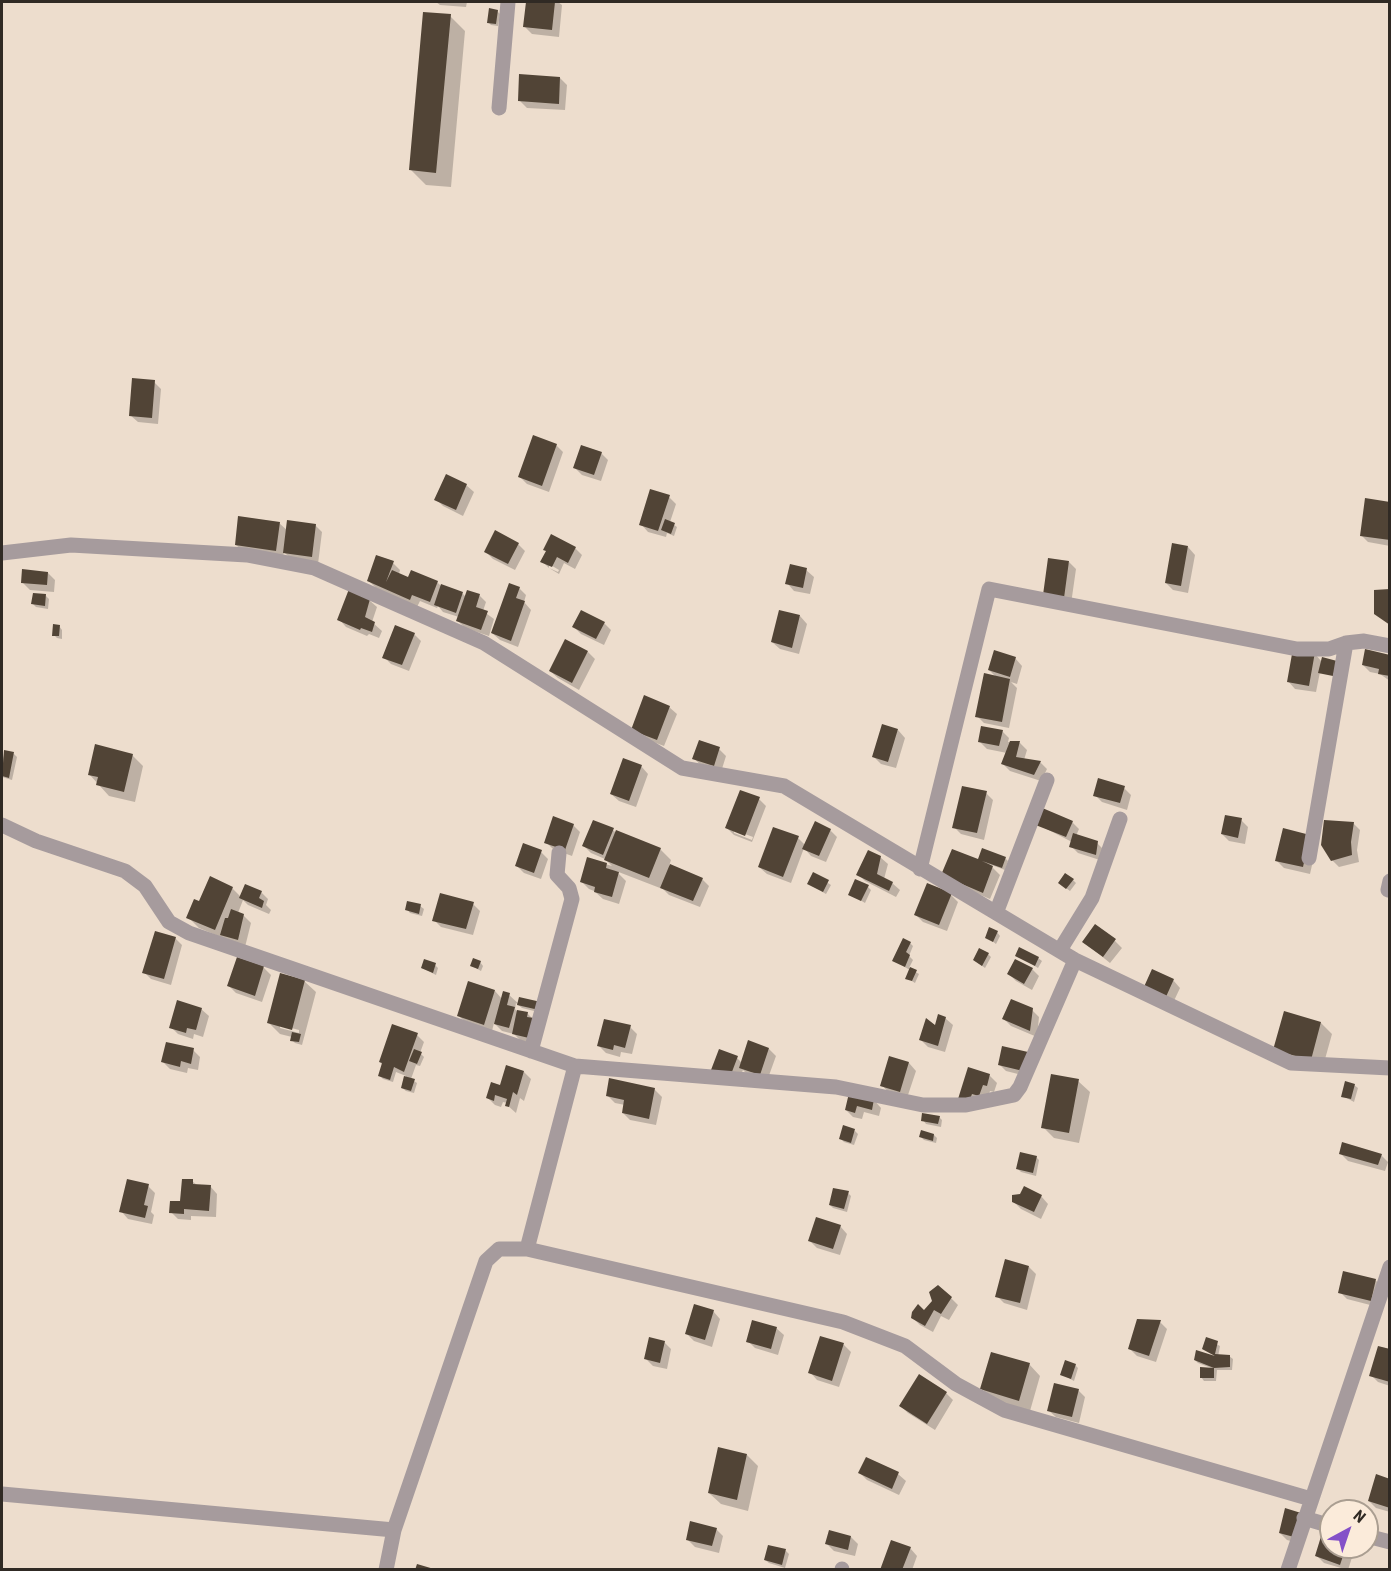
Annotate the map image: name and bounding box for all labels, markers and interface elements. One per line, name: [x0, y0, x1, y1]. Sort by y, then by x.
north arrow: [1319, 1499, 1379, 1559]
text: N: [1350, 1506, 1369, 1527]

